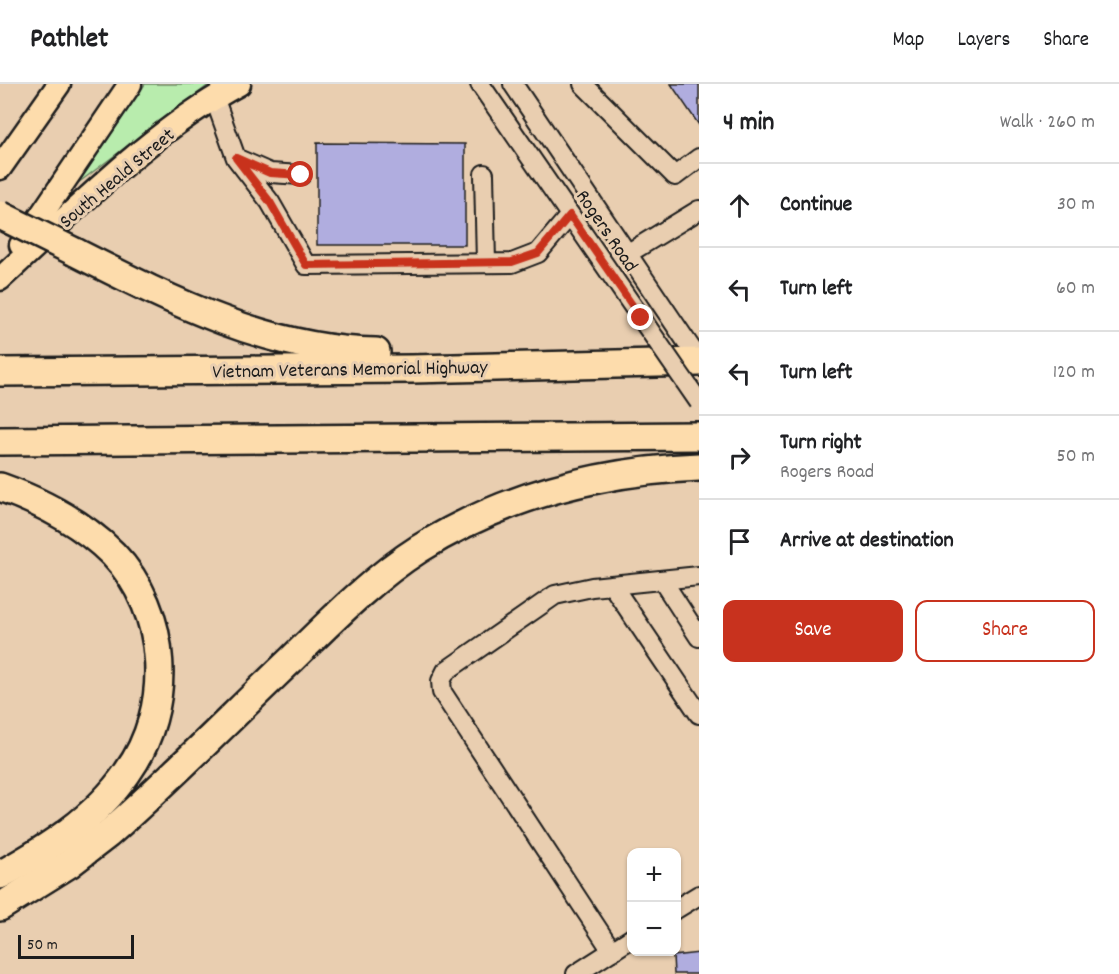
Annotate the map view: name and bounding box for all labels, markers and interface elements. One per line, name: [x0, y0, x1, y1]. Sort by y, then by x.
text: Pathlet: [30, 21, 108, 61]
text: Map: [893, 26, 924, 56]
text: Layers: [957, 26, 1010, 56]
text: Share: [1043, 26, 1089, 56]
text: 4 min: [723, 105, 774, 142]
text: Walk · 260 m: [1000, 109, 1095, 137]
street label: South Heald Street: [54, 123, 182, 236]
route start: [287, 161, 313, 187]
street label: Rogers Road: [568, 185, 643, 278]
icon: ahead: [723, 189, 756, 222]
text: Continue: [780, 190, 852, 221]
text: 30 m: [1057, 191, 1095, 219]
icon: left: [723, 273, 756, 306]
text: Turn left: [780, 274, 852, 305]
text: 60 m: [1056, 275, 1095, 303]
route end: [627, 304, 653, 330]
street label: Vietnam Veterans Memorial Highway: [212, 355, 489, 387]
icon: left: [723, 357, 756, 390]
text: Turn left: [780, 358, 852, 389]
text: 120 m: [1053, 359, 1095, 387]
text: Turn right: [780, 428, 862, 459]
icon: right: [723, 441, 756, 474]
text: 50 m: [1057, 443, 1095, 471]
text: Rogers Road: [780, 459, 874, 487]
icon: arrive: [723, 525, 756, 558]
text: Arrive at destination: [780, 526, 954, 557]
button: Save: [723, 600, 903, 662]
button: Share: [915, 600, 1095, 662]
map controls: [627, 848, 681, 956]
button: +: [627, 848, 681, 902]
button: −: [627, 902, 681, 956]
scale bar: [18, 932, 134, 960]
text: 50 m: [27, 934, 58, 957]

